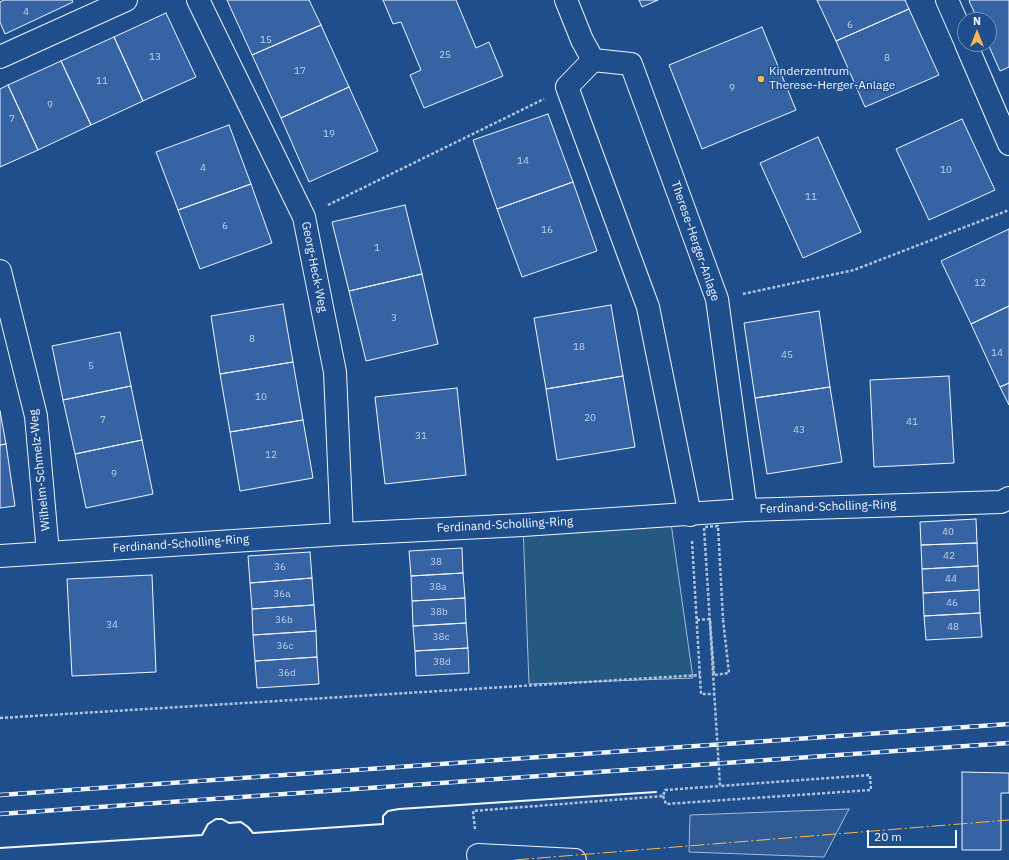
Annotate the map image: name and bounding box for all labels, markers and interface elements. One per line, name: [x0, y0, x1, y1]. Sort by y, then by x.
house number: 4: [23, 6, 29, 18]
north arrow: [957, 12, 997, 52]
text: N: [973, 14, 981, 28]
house number: 6: [847, 19, 853, 31]
house number: 15: [260, 34, 272, 46]
house number: 25: [439, 49, 451, 61]
house number: 13: [149, 51, 161, 63]
house number: 8: [884, 52, 890, 64]
house number: 17: [294, 65, 306, 77]
place label: Kinderzentrum Therese-Herger-Anlage: [769, 65, 895, 93]
marker: Kinderzentrum Therese-Herger-Anlage: [756, 74, 766, 84]
house number: 11: [96, 75, 108, 87]
house number: 9: [729, 82, 735, 94]
house number: 9: [47, 99, 53, 111]
house number: 7: [9, 113, 15, 125]
house number: 19: [323, 128, 335, 140]
house number: 14: [517, 155, 529, 167]
house number: 4: [200, 162, 206, 174]
house number: 10: [940, 164, 952, 176]
street label: Therese-Herger-Anlage: [668, 179, 722, 303]
house number: 11: [805, 191, 817, 203]
house number: 6: [222, 220, 228, 232]
street label: Georg-Heck-Weg: [298, 221, 330, 313]
house number: 16: [541, 224, 553, 236]
house number: 1: [374, 242, 380, 254]
house number: 12: [974, 277, 986, 289]
house number: 3: [391, 312, 397, 324]
house number: 8: [249, 333, 255, 345]
house number: 18: [573, 341, 585, 353]
house number: 14: [991, 347, 1003, 359]
house number: 45: [781, 349, 793, 361]
house number: 5: [88, 360, 94, 372]
house number: 10: [255, 391, 267, 403]
street label: Wilhelm-Schmelz-Weg: [26, 408, 54, 532]
house number: 20: [584, 412, 596, 424]
house number: 7: [100, 414, 106, 426]
house number: 41: [906, 416, 918, 428]
house number: 43: [793, 424, 805, 436]
house number: 31: [415, 430, 427, 442]
house number: 12: [265, 449, 277, 461]
house number: 9: [111, 468, 117, 480]
street label: Ferdinand-Scholling-Ring: [759, 497, 897, 517]
street label: Ferdinand-Scholling-Ring: [436, 514, 574, 536]
house number: 40: [942, 526, 954, 538]
street label: Ferdinand-Scholling-Ring: [112, 532, 250, 556]
house number: 42: [943, 550, 955, 562]
house number: 38: [430, 556, 442, 568]
house number: 36: [274, 561, 286, 573]
house number: 44: [945, 573, 957, 585]
house number: 38a: [429, 581, 447, 593]
house number: 36a: [273, 588, 291, 600]
house number: 46: [946, 597, 958, 609]
house number: 38b: [430, 606, 448, 618]
house number: 36b: [275, 614, 293, 626]
house number: 34: [106, 619, 118, 631]
house number: 48: [947, 621, 959, 633]
house number: 38c: [432, 631, 450, 643]
house number: 36c: [276, 640, 294, 652]
house number: 38d: [433, 656, 451, 668]
house number: 36d: [278, 667, 296, 679]
scale bar: [869, 822, 959, 848]
text: 20 m: [874, 829, 902, 844]

